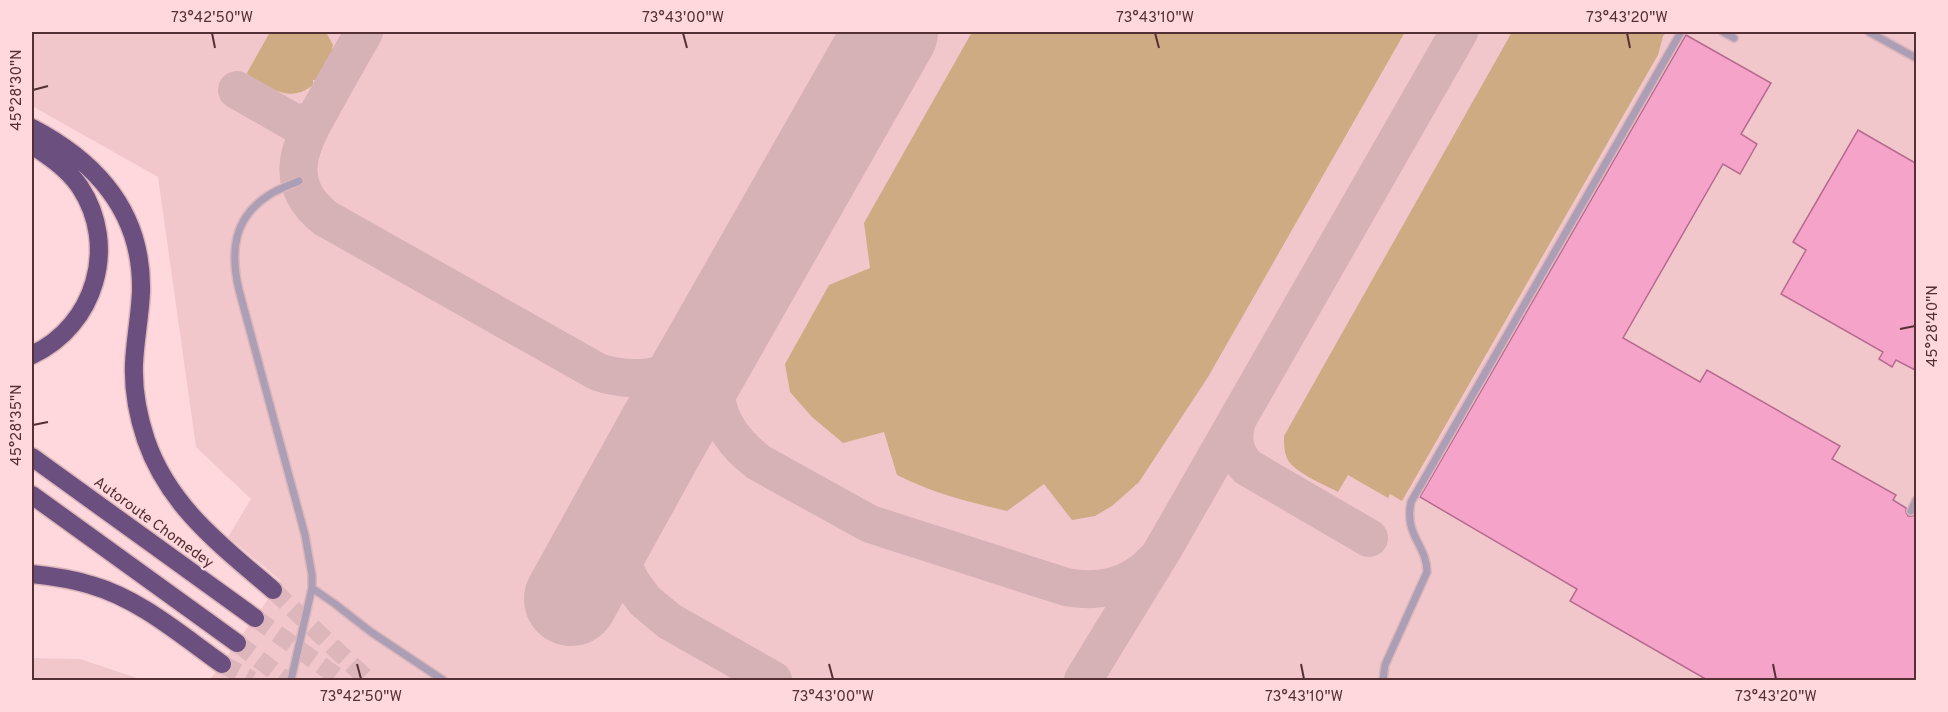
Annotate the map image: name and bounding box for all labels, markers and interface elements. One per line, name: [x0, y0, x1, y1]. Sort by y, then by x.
text: 73°42'50"W: [171, 9, 253, 28]
text: 73°43'00"W: [642, 9, 724, 28]
text: 73°43'10"W: [1116, 9, 1194, 28]
text: 73°43'20"W: [1586, 9, 1668, 28]
text: 45°28'30"N: [8, 49, 27, 131]
text: 45°28'40"N: [1924, 285, 1943, 367]
text: 45°28'35"N: [8, 384, 27, 466]
street label: Autoroute Chomedey: [89, 473, 217, 573]
text: 73°42'50"W: [320, 688, 402, 707]
text: 73°43'00"W: [792, 688, 874, 707]
text: 73°43'10"W: [1265, 688, 1343, 707]
text: 73°43'20"W: [1735, 688, 1817, 707]

